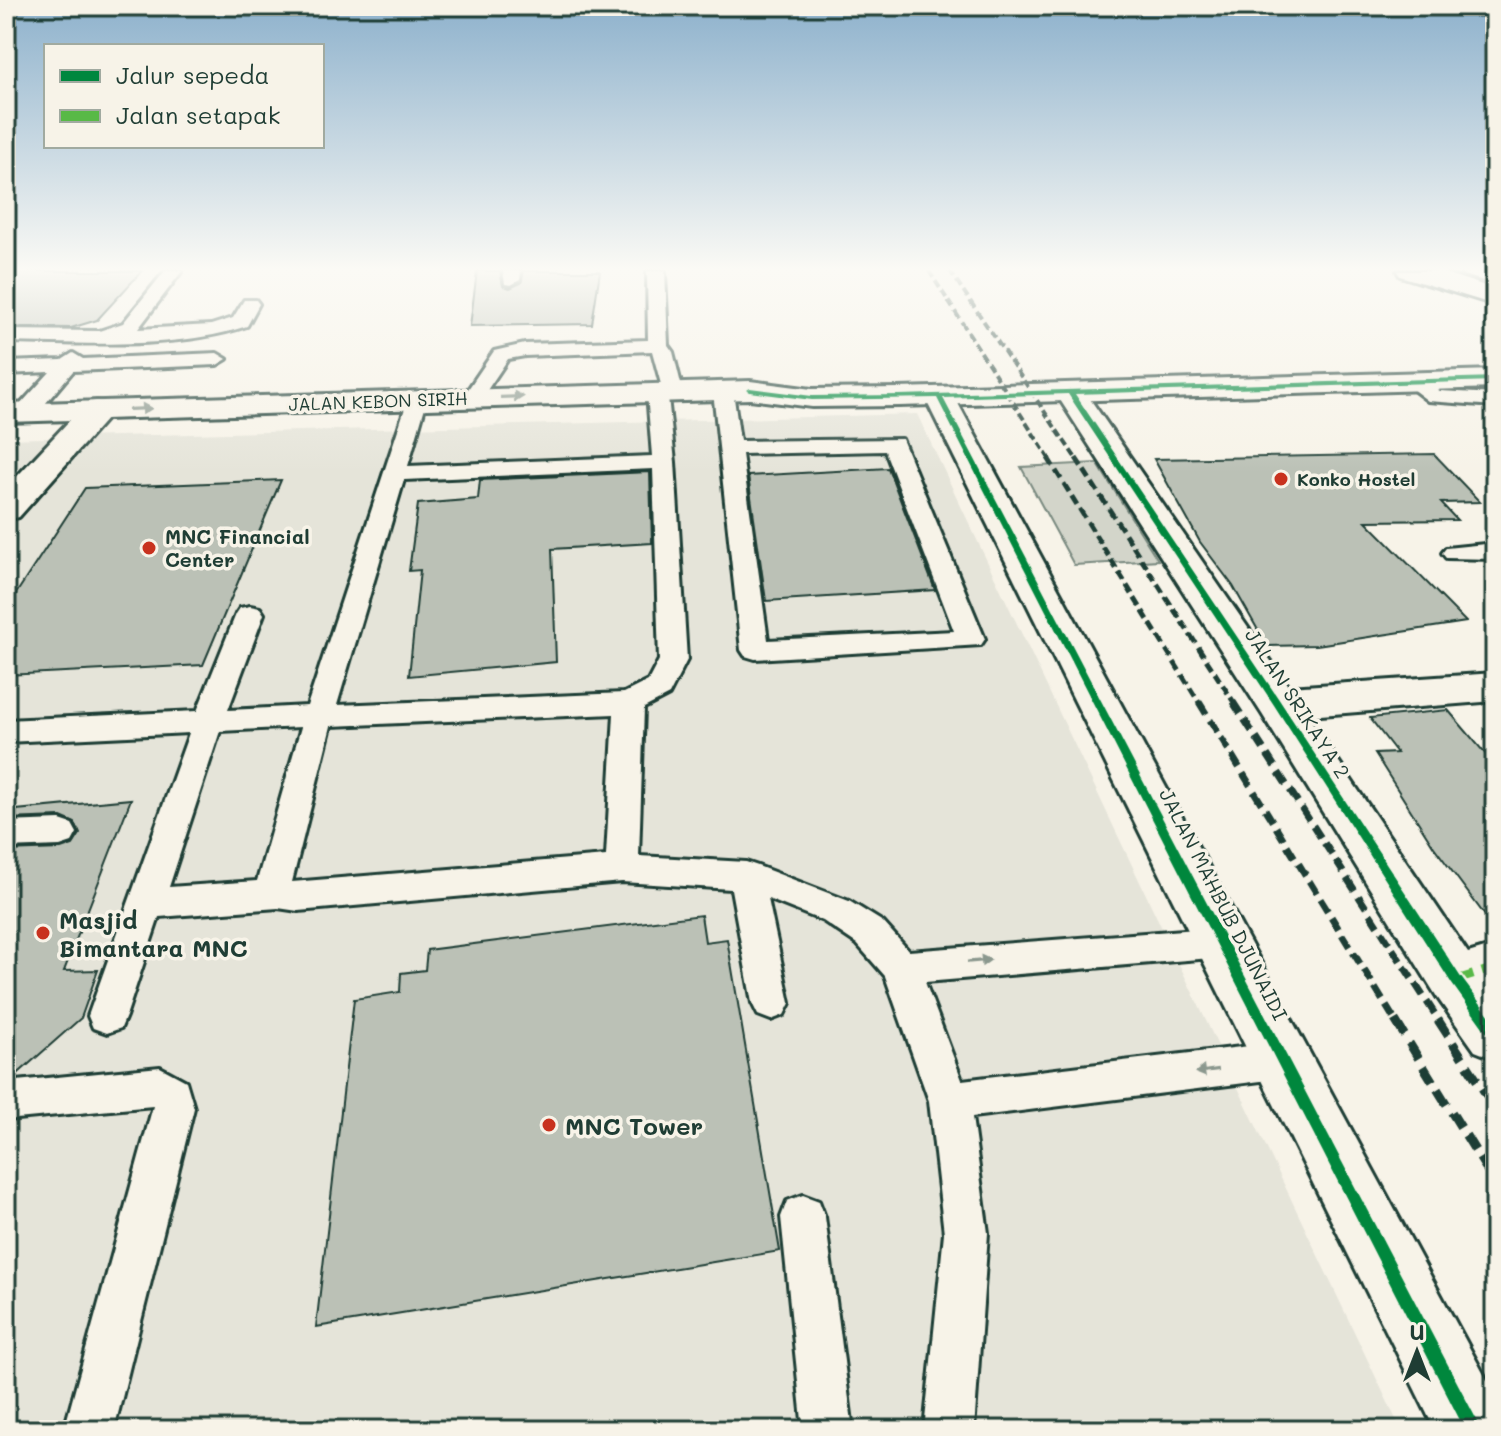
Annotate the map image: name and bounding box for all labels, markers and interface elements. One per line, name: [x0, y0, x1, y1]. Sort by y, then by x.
legend: [44, 44, 324, 148]
text: Jalur sepeda: [116, 59, 269, 90]
text: Jalan setapak: [116, 99, 281, 130]
street label: JALAN KEBON SIRIH: [288, 386, 468, 416]
one-way arrow: [500, 391, 525, 404]
one-way arrow: [128, 402, 153, 415]
place label: Konko Hostel: [1297, 467, 1415, 491]
marker: Konko Hostel: [1272, 470, 1290, 488]
place label: MNC Financial Center: [165, 523, 310, 572]
marker: MNC Financial Center: [140, 539, 158, 557]
street label: JALAN SRIKAYA 2: [1240, 623, 1356, 783]
street label: JALAN MAHBUB DJUNAIDI: [1154, 784, 1294, 1025]
place label: Masjid Bimantara MNC: [59, 904, 248, 963]
marker: Masjid Bimantara MNC: [34, 924, 52, 942]
one-way arrow: [967, 955, 992, 968]
one-way arrow: [1194, 1065, 1219, 1078]
place label: MNC Tower: [565, 1110, 703, 1141]
marker: MNC Tower: [540, 1116, 558, 1134]
north arrow: [1377, 1312, 1457, 1392]
text: U: [1409, 1317, 1425, 1346]

